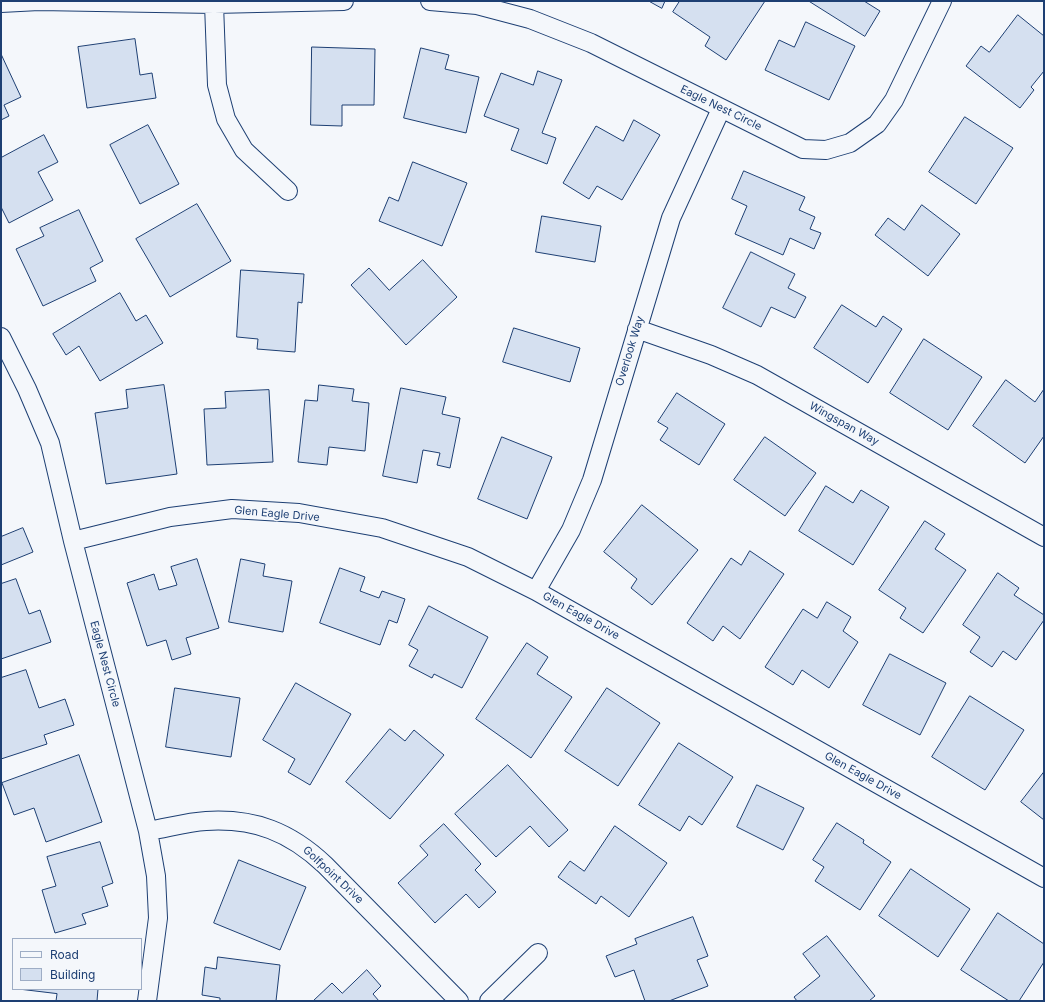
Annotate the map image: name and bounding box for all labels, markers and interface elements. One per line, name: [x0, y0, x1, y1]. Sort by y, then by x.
street label: Eagle Nest Circle: [678, 83, 764, 133]
street label: Overlook Way: [613, 314, 647, 388]
street label: Wingspan Way: [807, 399, 881, 449]
street label: Glen Eagle Drive: [234, 504, 320, 524]
street label: Glen Eagle Drive: [540, 589, 622, 643]
street label: Eagle Nest Circle: [87, 619, 123, 709]
street label: Glen Eagle Drive: [822, 749, 904, 803]
street label: Golfpoint Drive: [300, 844, 366, 906]
legend: [12, 938, 142, 990]
text: Road: [50, 947, 79, 962]
text: Building: [50, 967, 95, 982]

